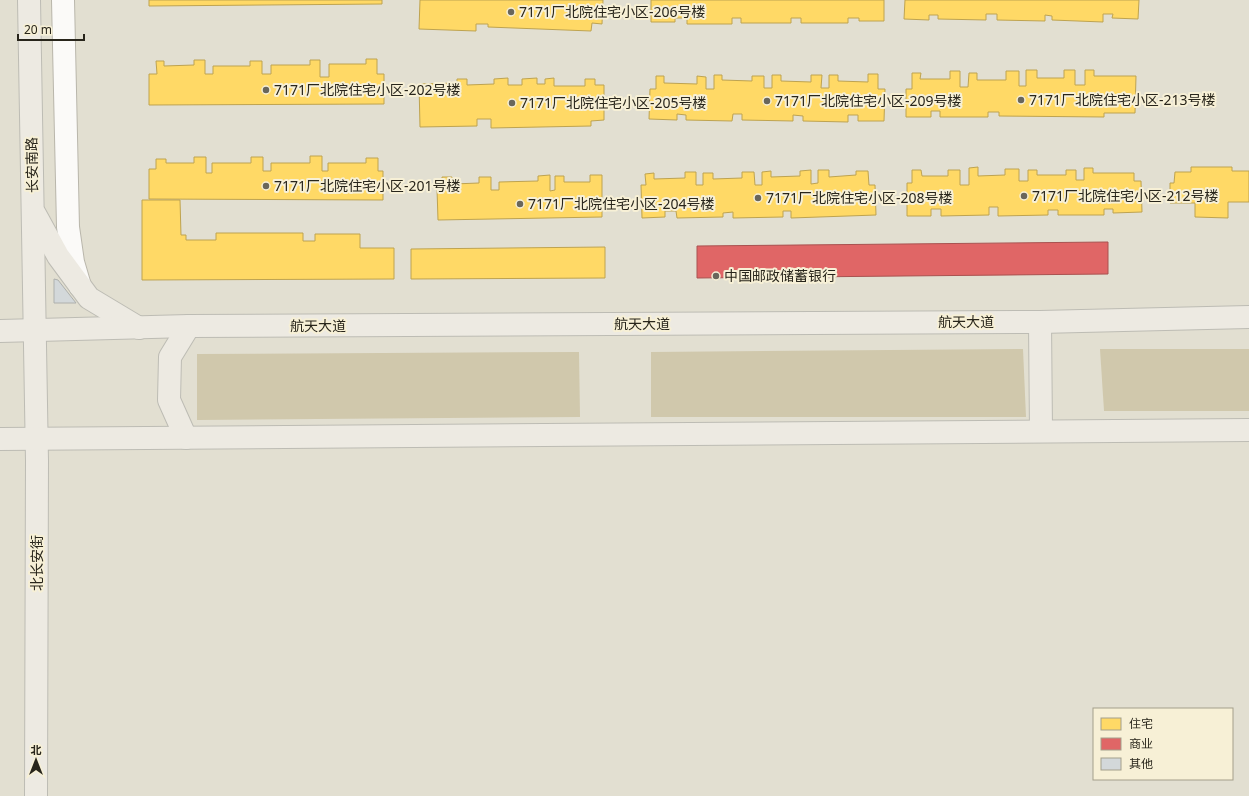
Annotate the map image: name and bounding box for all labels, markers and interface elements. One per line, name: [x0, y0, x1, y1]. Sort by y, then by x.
place label: 7171厂北院住宅小区-206号楼: [519, 2, 706, 21]
marker: 7171厂北院住宅小区-206号楼: [506, 7, 516, 17]
scale bar: [18, 16, 84, 42]
text: 20 m: [24, 21, 52, 38]
place label: 7171厂北院住宅小区-202号楼: [274, 80, 461, 99]
marker: 7171厂北院住宅小区-202号楼: [261, 85, 271, 95]
place label: 7171厂北院住宅小区-213号楼: [1029, 90, 1216, 109]
place label: 7171厂北院住宅小区-209号楼: [775, 91, 962, 110]
place label: 7171厂北院住宅小区-205号楼: [520, 93, 707, 112]
marker: 7171厂北院住宅小区-213号楼: [1016, 95, 1026, 105]
marker: 7171厂北院住宅小区-209号楼: [762, 96, 772, 106]
marker: 7171厂北院住宅小区-205号楼: [507, 98, 517, 108]
street label: 长安南路: [22, 137, 41, 193]
place label: 7171厂北院住宅小区-201号楼: [274, 176, 461, 195]
marker: 7171厂北院住宅小区-201号楼: [261, 181, 271, 191]
place label: 7171厂北院住宅小区-212号楼: [1032, 186, 1219, 205]
place label: 7171厂北院住宅小区-208号楼: [766, 188, 953, 207]
marker: 7171厂北院住宅小区-212号楼: [1019, 191, 1029, 201]
marker: 7171厂北院住宅小区-208号楼: [753, 193, 763, 203]
place label: 7171厂北院住宅小区-204号楼: [528, 194, 715, 213]
marker: 7171厂北院住宅小区-204号楼: [515, 199, 525, 209]
place label: 中国邮政储蓄银行: [724, 266, 836, 285]
marker: 中国邮政储蓄银行: [711, 271, 721, 281]
street label: 航天大道: [938, 312, 994, 331]
street label: 航天大道: [614, 314, 670, 333]
street label: 航天大道: [290, 316, 346, 335]
street label: 北长安街: [27, 535, 46, 591]
legend: [1093, 708, 1233, 780]
text: 住宅: [1129, 715, 1153, 732]
text: 商业: [1129, 735, 1153, 752]
north arrow: [16, 740, 56, 780]
text: 北: [31, 742, 42, 757]
text: 其他: [1129, 755, 1153, 772]

